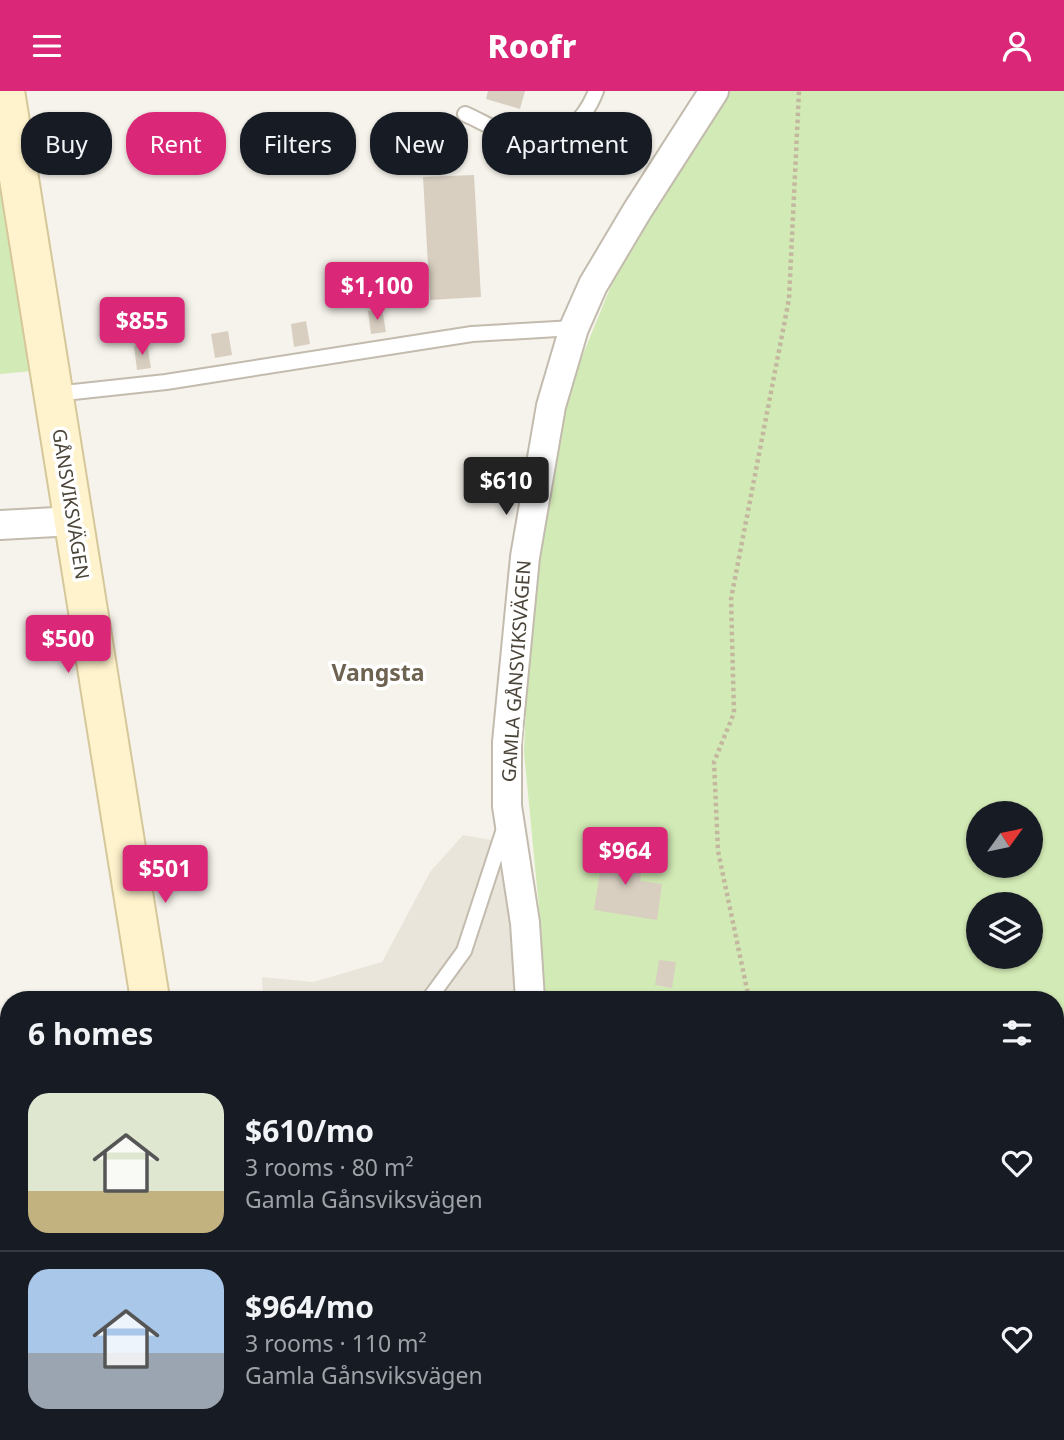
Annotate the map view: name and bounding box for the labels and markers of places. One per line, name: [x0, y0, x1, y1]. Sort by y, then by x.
pin: $1,100: [320, 263, 434, 322]
pin: $855: [101, 297, 183, 357]
pin: $610: [465, 457, 547, 517]
pin: $500: [27, 615, 109, 675]
pin: $964: [584, 827, 666, 887]
pin: $501: [124, 845, 206, 905]

